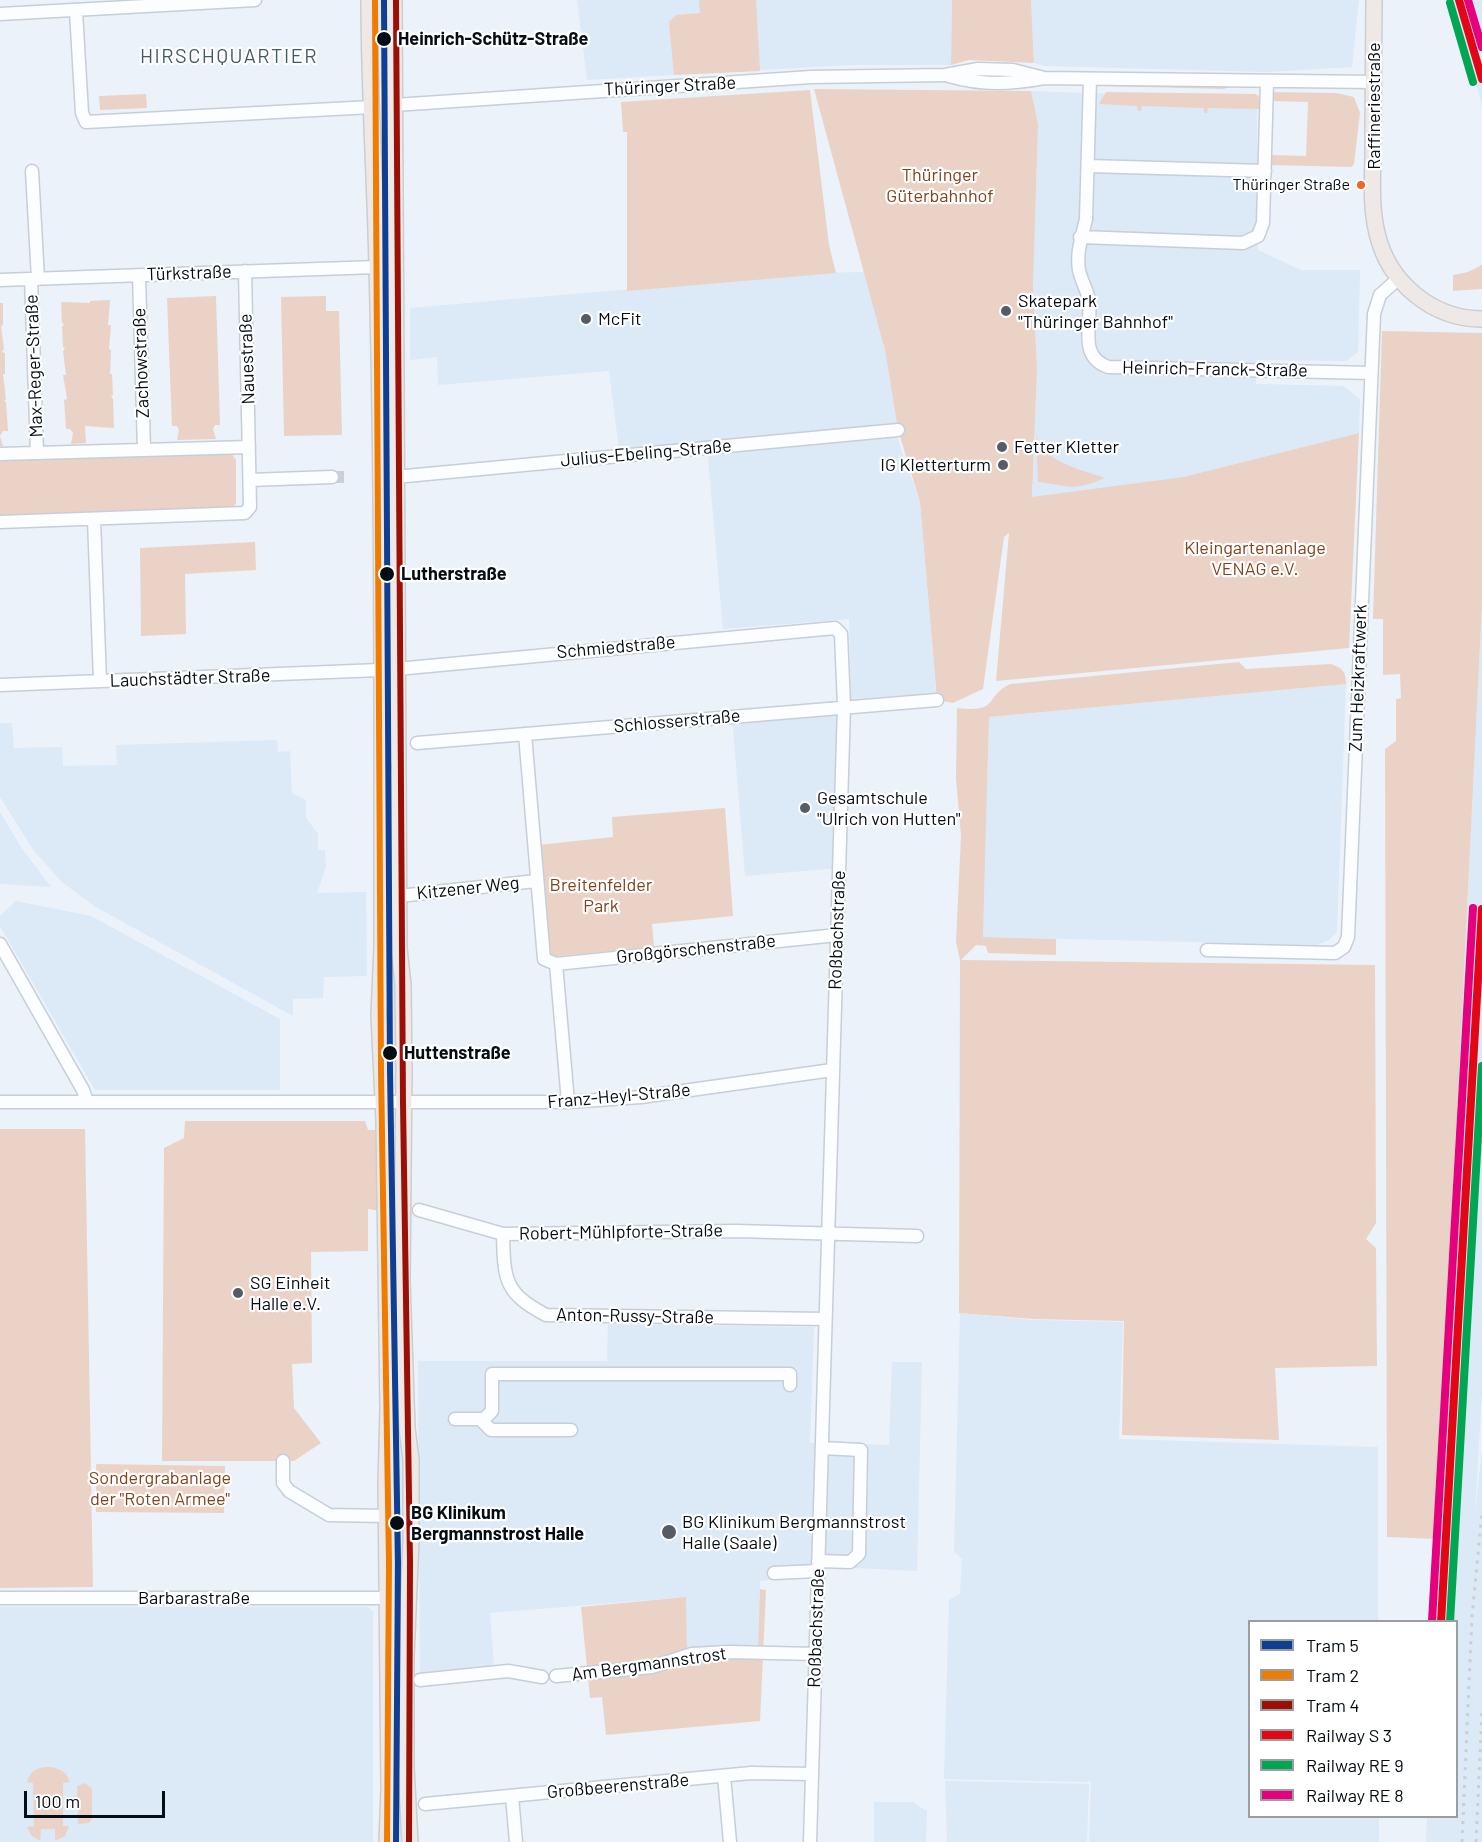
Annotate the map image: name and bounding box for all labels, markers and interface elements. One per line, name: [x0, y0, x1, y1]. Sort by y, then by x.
place label: Heinrich-Schütz-Straße: [398, 28, 588, 50]
marker: Heinrich-Schütz-Straße: [375, 30, 393, 48]
street label: Raffineriestraße: [1363, 42, 1385, 170]
district label: HIRSCHQUARTIER: [140, 44, 318, 68]
street label: Thüringer Straße: [603, 72, 737, 100]
park label: Thüringer Güterbahnhof: [886, 164, 994, 207]
place label: Thüringer Straße: [1232, 175, 1350, 195]
marker: Thüringer Straße: [1355, 179, 1367, 191]
street label: Türkstraße: [146, 261, 232, 285]
place label: Skatepark "Thüringer Bahnhof": [1018, 290, 1173, 332]
street label: Max-Reger-Straße: [21, 294, 47, 438]
marker: Skatepark "Thüringer Bahnhof": [999, 304, 1013, 318]
street label: Zachowstraße: [128, 307, 154, 419]
place label: McFit: [598, 308, 642, 330]
marker: McFit: [579, 312, 593, 326]
street label: Nauestraße: [235, 313, 259, 405]
street label: Heinrich-Franck-Straße: [1122, 357, 1308, 381]
street label: Julius-Ebeling-Straße: [559, 435, 733, 471]
place label: Fetter Kletter: [1014, 436, 1119, 458]
marker: Fetter Kletter: [995, 440, 1009, 454]
place label: IG Kletterturm: [880, 454, 991, 476]
marker: IG Kletterturm: [996, 458, 1010, 472]
park label: Kleingartenanlage VENAG e.V.: [1184, 537, 1326, 580]
place label: Lutherstraße: [401, 563, 507, 585]
marker: Lutherstraße: [378, 565, 396, 583]
street label: Zum Heizkraftwerk: [1345, 604, 1371, 752]
street label: Schmiedstraße: [556, 631, 676, 663]
street label: Lauchstädter Straße: [109, 664, 271, 692]
street label: Schlosserstraße: [613, 705, 741, 737]
place label: Gesamtschule "Ulrich von Hutten": [817, 787, 960, 830]
marker: Gesamtschule "Ulrich von Hutten": [798, 801, 812, 815]
street label: Roßbachstraße: [824, 870, 850, 990]
street label: Kitzener Weg: [416, 872, 520, 904]
park label: Breitenfelder Park: [550, 874, 652, 916]
street label: Großgörschenstraße: [615, 930, 777, 968]
place label: Huttenstraße: [404, 1042, 511, 1064]
marker: Huttenstraße: [381, 1044, 399, 1062]
street label: Franz-Heyl-Straße: [547, 1079, 691, 1113]
street label: Robert-Mühlpforte-Straße: [519, 1219, 723, 1245]
place label: SG Einheit Halle e.V.: [250, 1272, 331, 1314]
marker: SG Einheit Halle e.V.: [231, 1286, 245, 1300]
street label: Anton-Russy-Straße: [556, 1304, 714, 1328]
park label: Sondergrabanlage der "Roten Armee": [89, 1467, 231, 1510]
place label: BG Klinikum Bergmannstrost Halle: [411, 1502, 584, 1544]
place label: BG Klinikum Bergmannstrost Halle (Saale): [682, 1511, 906, 1553]
marker: BG Klinikum Bergmannstrost Halle: [388, 1514, 406, 1532]
marker: BG Klinikum Bergmannstrost Halle (Saale): [660, 1523, 678, 1541]
street label: Roßbachstraße: [803, 1568, 829, 1688]
street label: Barbarastraße: [138, 1587, 250, 1609]
legend: [1248, 1620, 1458, 1818]
text: Tram 5: [1306, 1634, 1359, 1656]
street label: Am Bergmannstrost: [570, 1642, 728, 1686]
text: Tram 2: [1306, 1664, 1359, 1686]
text: Tram 4: [1306, 1694, 1359, 1716]
text: Railway S 3: [1306, 1724, 1392, 1746]
text: Railway RE 9: [1306, 1754, 1404, 1776]
street label: Großbeerenstraße: [546, 1769, 690, 1803]
scale bar: [27, 1779, 168, 1817]
text: Railway RE 8: [1306, 1784, 1404, 1806]
text: 100 m: [35, 1790, 80, 1812]

